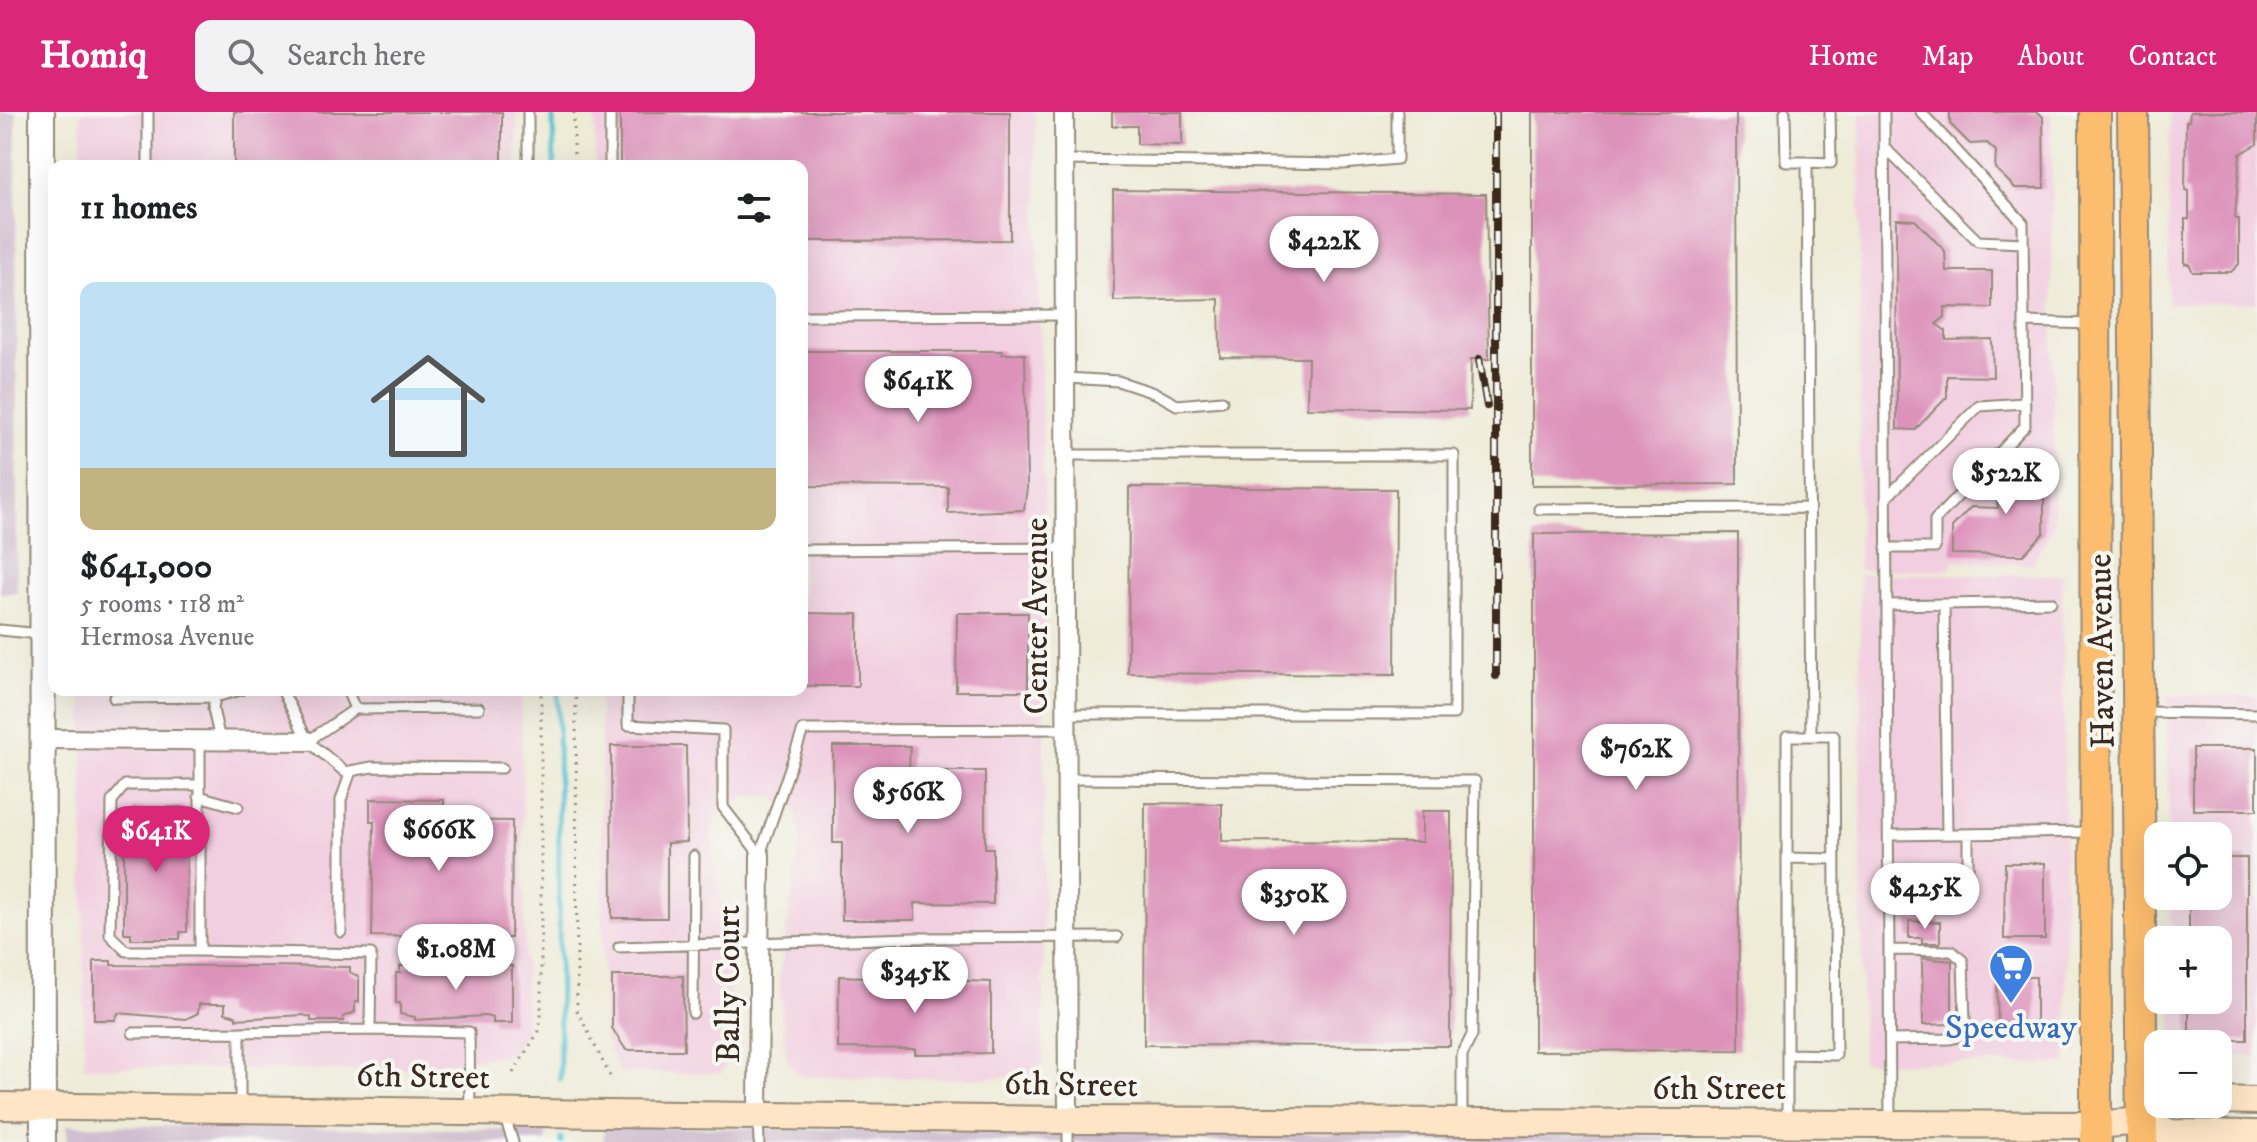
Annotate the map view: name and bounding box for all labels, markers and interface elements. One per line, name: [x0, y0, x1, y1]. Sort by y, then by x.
search box: [195, 20, 755, 92]
text: Homiq: [40, 32, 147, 80]
icon: search: [223, 34, 267, 78]
text: Search here: [287, 38, 426, 75]
text: Home: [1809, 39, 1878, 74]
text: Map: [1922, 39, 1973, 74]
text: About: [2017, 39, 2084, 74]
text: Contact: [2128, 39, 2217, 74]
icon: filters: [732, 186, 776, 230]
text: 11 homes: [80, 187, 197, 229]
pin: $422K: [1268, 216, 1380, 284]
text: $422K: [1288, 225, 1360, 258]
icon: home: [356, 334, 500, 478]
pin: $641K: [862, 356, 974, 424]
text: $641K: [883, 365, 953, 398]
pin: $522K: [1950, 448, 2062, 516]
text: $522K: [1971, 457, 2041, 490]
street label: Center Avenue: [1016, 517, 1058, 715]
text: $641,000: [80, 546, 212, 588]
street label: Haven Avenue: [2079, 553, 2125, 749]
text: 5 rooms · 118 m²: [80, 588, 244, 621]
text: Hermosa Avenue: [80, 621, 254, 654]
pin: $762K: [1580, 724, 1692, 792]
text: $762K: [1600, 733, 1672, 766]
pin: $566K: [852, 767, 964, 835]
text: $566K: [872, 776, 944, 809]
pin: $666K: [383, 805, 495, 873]
pin: $641K: [100, 806, 212, 874]
text: $666K: [402, 814, 476, 847]
text: $641K: [121, 815, 191, 848]
map controls: [2144, 822, 2232, 1118]
button: locate: [2144, 822, 2232, 910]
pin: $425K: [1869, 863, 1981, 931]
pin: $350K: [1238, 869, 1350, 937]
text: $425K: [1889, 872, 1961, 905]
text: $350K: [1259, 878, 1329, 911]
street label: Bally Court: [708, 905, 750, 1063]
pin: $1.08M: [391, 924, 521, 992]
button: +: [2144, 926, 2232, 1014]
text: $1.08M: [416, 933, 496, 966]
supermarket icon: Speedway: [1987, 942, 2035, 1005]
pin: $345K: [859, 947, 971, 1015]
text: $345K: [880, 956, 950, 989]
place label: Speedway: [1945, 1007, 2078, 1049]
button: −: [2144, 1030, 2232, 1118]
street label: 6th Street: [356, 1055, 490, 1099]
street label: 6th Street: [1004, 1063, 1138, 1107]
street label: 6th Street: [1652, 1068, 1786, 1110]

